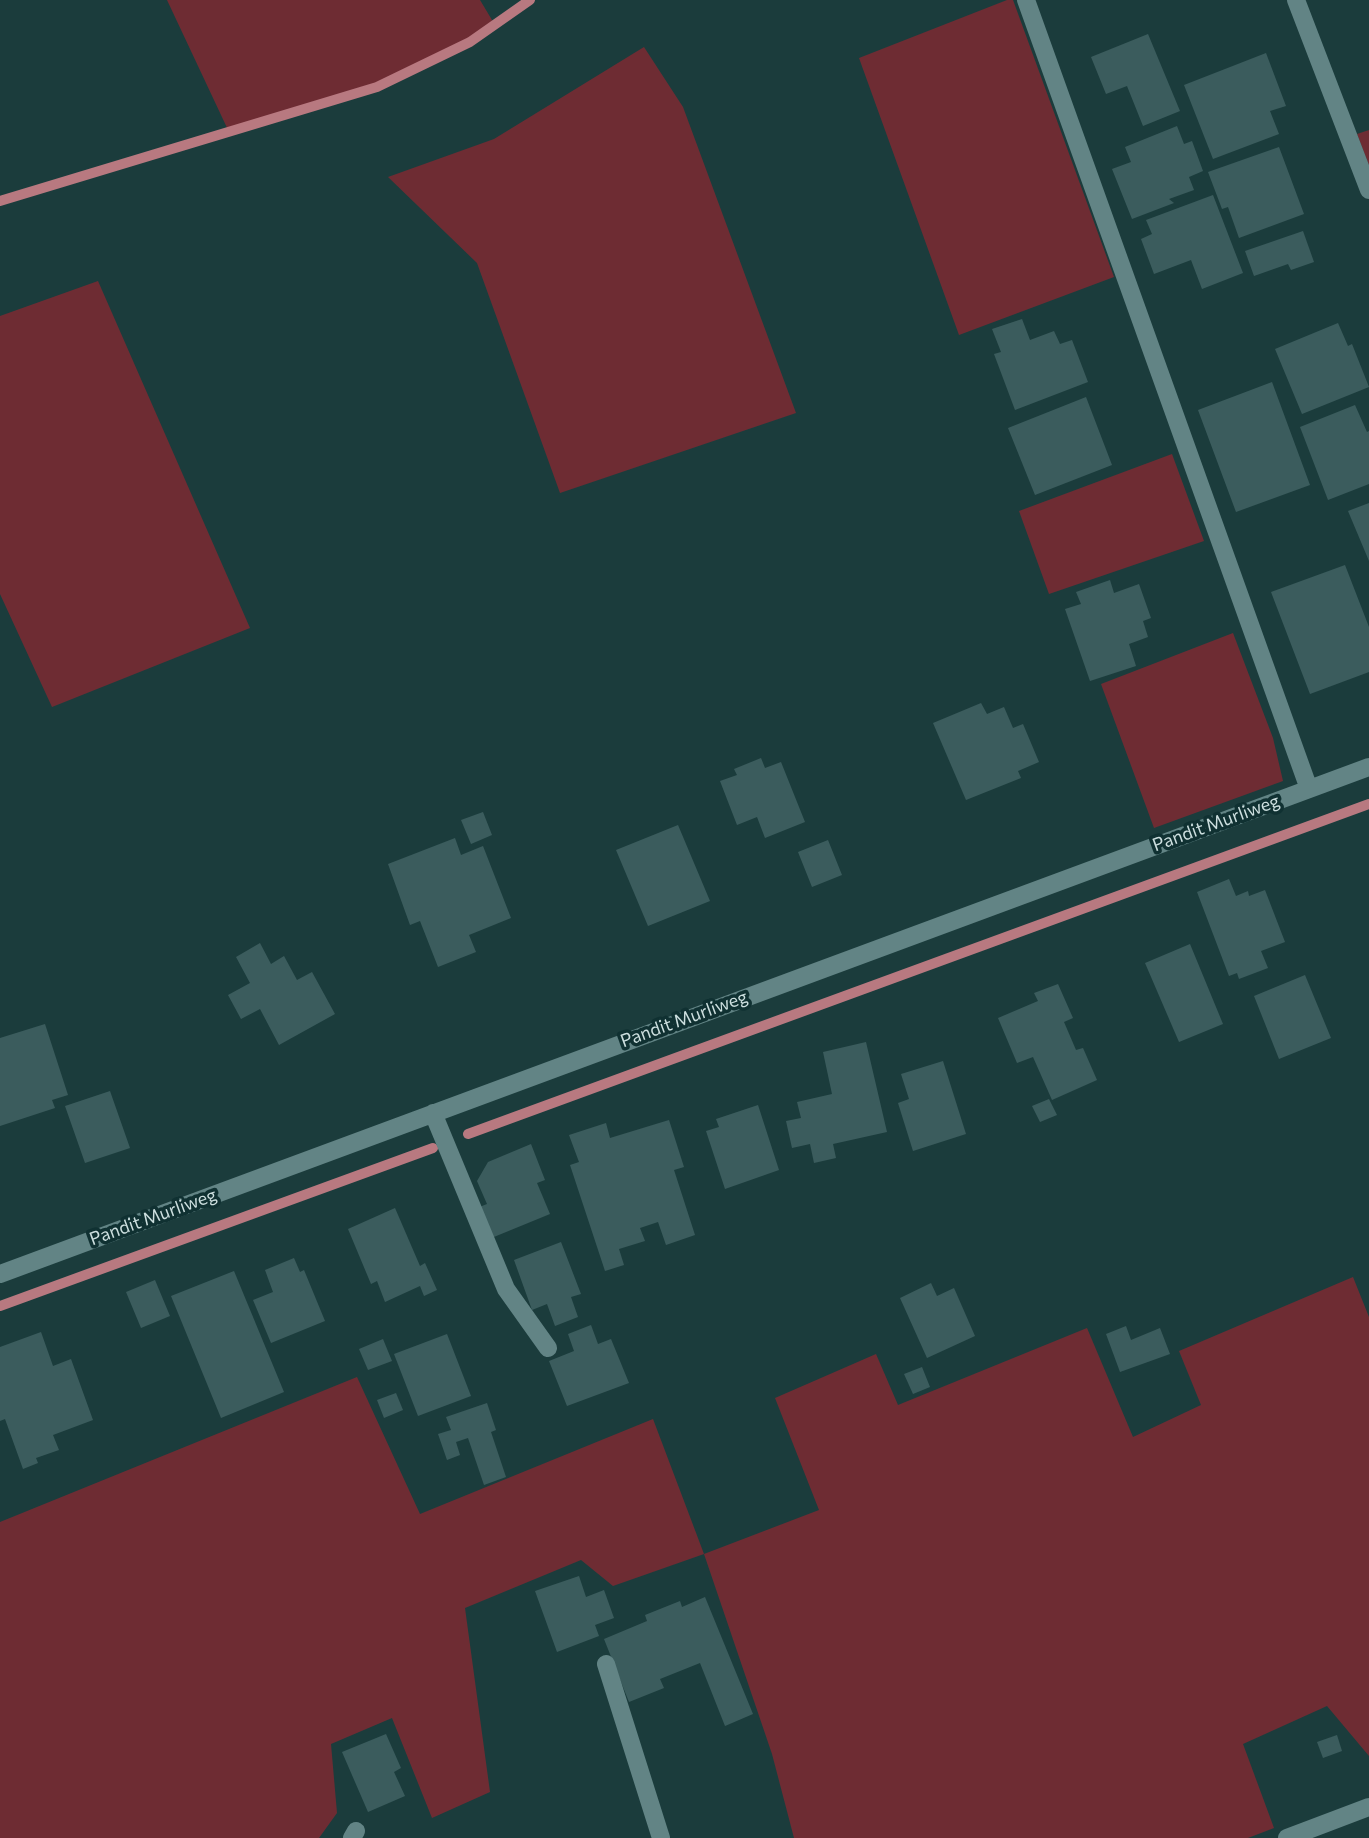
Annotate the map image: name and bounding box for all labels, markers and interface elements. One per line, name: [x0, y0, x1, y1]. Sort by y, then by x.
street label: Pandit Murliweg: [1149, 790, 1283, 856]
street label: Pandit Murliweg: [617, 986, 751, 1052]
street label: Pandit Murliweg: [86, 1184, 220, 1250]

